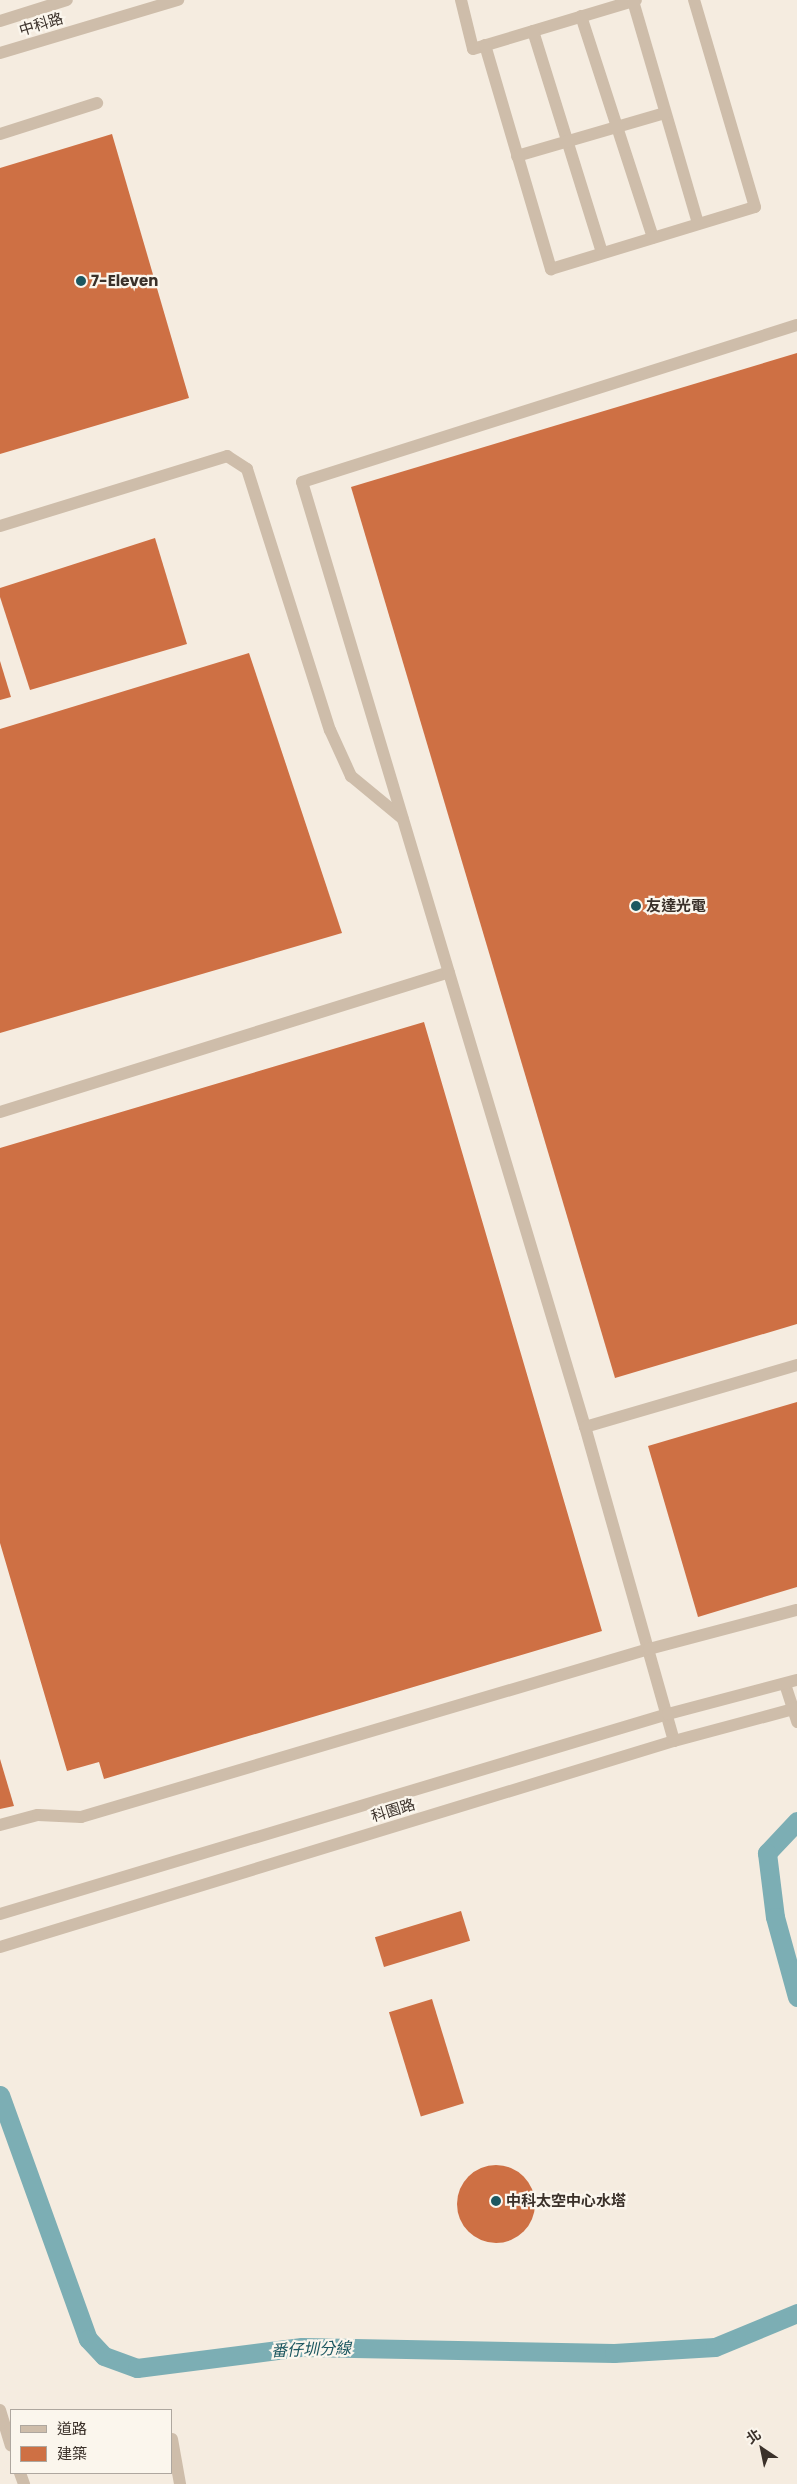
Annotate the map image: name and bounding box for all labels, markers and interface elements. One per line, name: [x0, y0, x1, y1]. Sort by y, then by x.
street label: 中科路: [17, 9, 65, 39]
place label: 7-Eleven: [91, 272, 158, 290]
marker: 7-Eleven: [75, 275, 87, 287]
place label: 友達光電: [646, 897, 706, 915]
marker: 友達光電: [630, 900, 642, 912]
street label: 科園路: [369, 1795, 417, 1825]
place label: 中科太空中心水塔: [506, 2192, 626, 2210]
marker: 中科太空中心水塔: [490, 2195, 502, 2207]
water label: 番仔圳分線: [271, 2339, 351, 2361]
legend: [10, 2409, 172, 2474]
text: 道路: [57, 2418, 87, 2439]
north arrow: [737, 2424, 787, 2474]
text: 北: [742, 2424, 765, 2449]
text: 建築: [57, 2443, 87, 2464]

